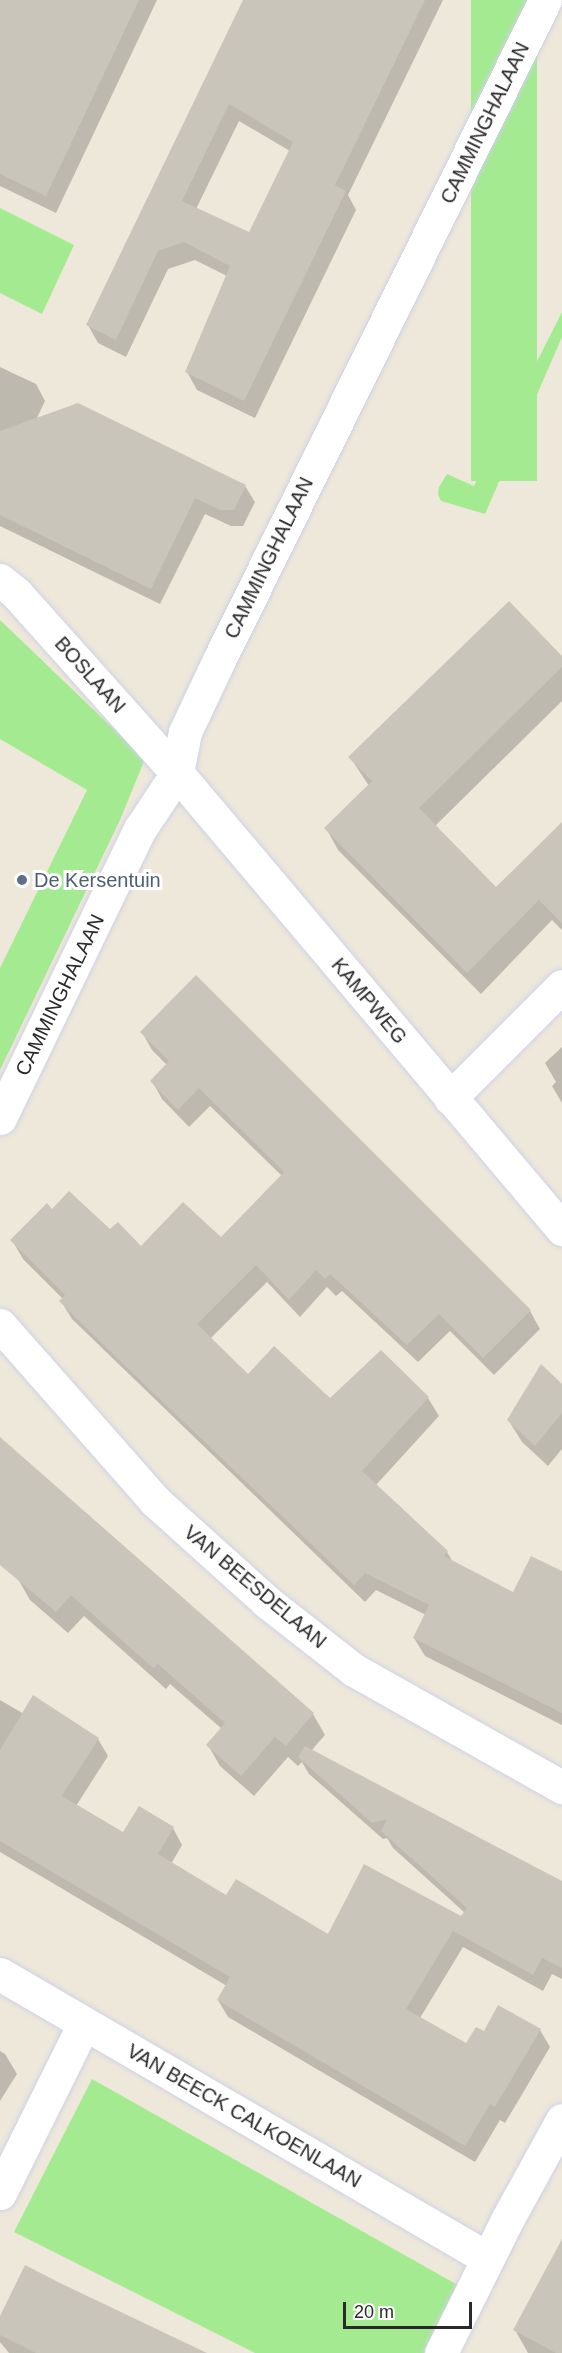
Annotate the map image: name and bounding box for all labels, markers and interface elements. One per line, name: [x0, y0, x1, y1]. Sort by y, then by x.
street label: CAMMINGHALAAN: [435, 38, 535, 208]
street label: CAMMINGHALAAN: [219, 473, 319, 643]
street label: BOSLAAN: [49, 632, 131, 718]
place label: De Kersentuin: [34, 868, 161, 892]
marker: De Kersentuin: [15, 873, 29, 887]
street label: CAMMINGHALAAN: [10, 910, 110, 1080]
street label: KAMPWEG: [326, 953, 412, 1049]
street label: VAN BEESDELAAN: [179, 1520, 331, 1654]
street label: VAN BEECK CALKOENLAAN: [123, 2039, 365, 2193]
scale bar: [346, 2290, 475, 2328]
text: 20 m: [354, 2302, 394, 2322]

